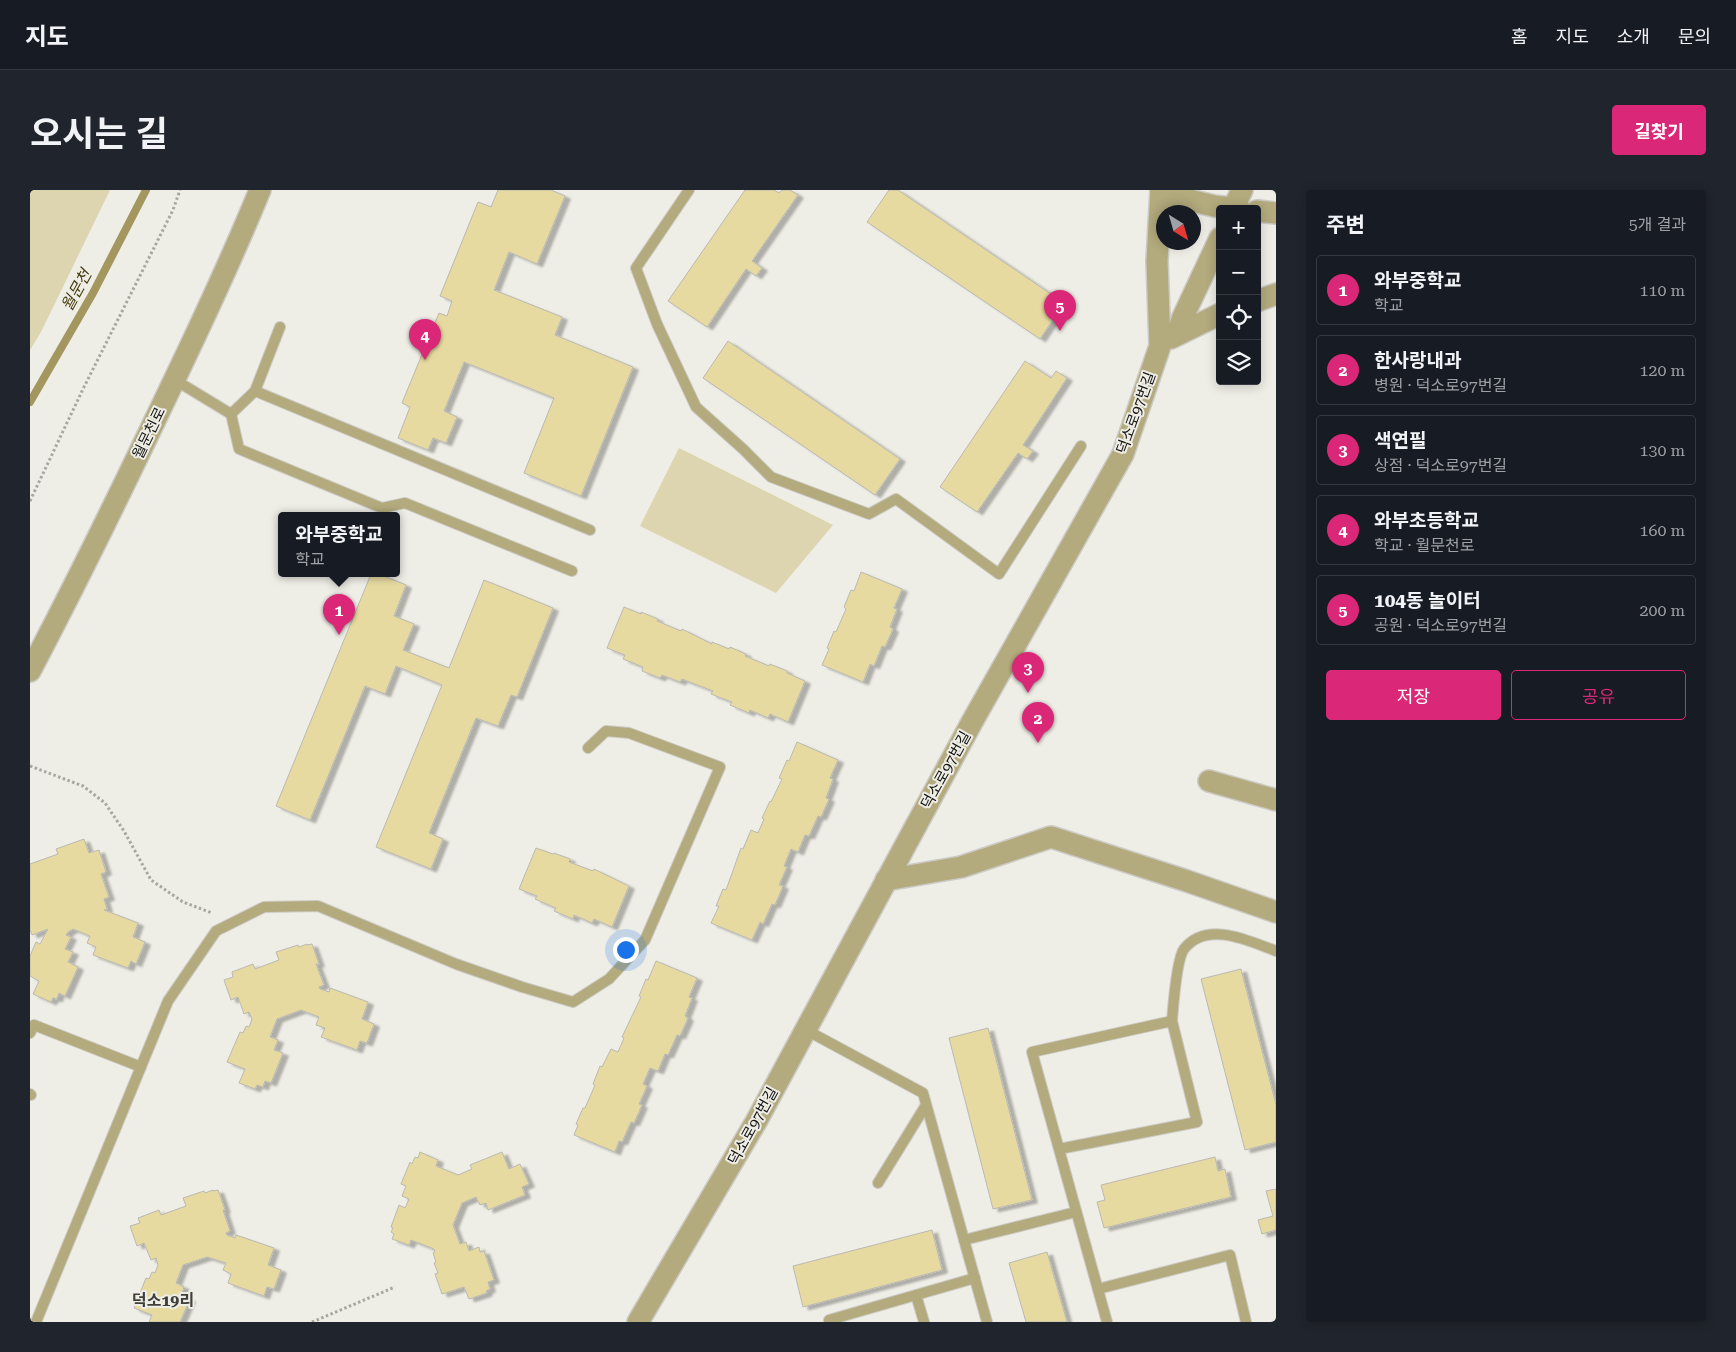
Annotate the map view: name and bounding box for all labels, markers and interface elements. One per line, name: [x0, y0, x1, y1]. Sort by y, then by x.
text: 지도: [25, 23, 69, 51]
text: 홈: [1511, 26, 1528, 47]
text: 지도: [1556, 26, 1589, 47]
text: 소개: [1617, 26, 1650, 47]
text: 문의: [1678, 26, 1711, 47]
button: 길찾기: [1612, 105, 1706, 155]
text: 오시는 길: [30, 114, 168, 155]
north arrow: [1156, 205, 1201, 250]
map controls: [1216, 205, 1261, 385]
button: +: [1216, 205, 1261, 250]
text: 주변: [1326, 213, 1365, 237]
text: 5개 결과: [1629, 215, 1686, 234]
button: −: [1216, 250, 1261, 295]
water label: 월문천: [57, 264, 97, 314]
text: 와부중학교: [1374, 269, 1461, 292]
text: 1: [1339, 281, 1347, 300]
text: 110 m: [1639, 281, 1685, 300]
pin: 5: [1044, 290, 1076, 331]
button: locate: [1216, 295, 1261, 340]
text: 학교: [1374, 296, 1403, 315]
pin: 4: [409, 319, 441, 360]
button: layers: [1216, 340, 1261, 385]
text: 한사랑내과: [1374, 349, 1461, 372]
text: 2: [1339, 361, 1347, 380]
text: 120 m: [1639, 361, 1685, 380]
street label: 덕소로97번길: [1113, 370, 1159, 456]
text: 병원 · 덕소로97번길: [1374, 376, 1507, 395]
street label: 월문천로: [129, 404, 169, 462]
text: 색연필: [1374, 429, 1426, 452]
text: 3: [1339, 441, 1347, 460]
text: 130 m: [1639, 441, 1685, 460]
text: 상점 · 덕소로97번길: [1374, 456, 1507, 475]
text: 와부초등학교: [1374, 509, 1479, 532]
popup: [278, 512, 400, 577]
text: 4: [1339, 521, 1347, 540]
text: 160 m: [1639, 521, 1685, 540]
text: 와부중학교: [295, 523, 383, 546]
text: 학교 · 월문천로: [1374, 536, 1474, 555]
text: 학교: [295, 550, 325, 569]
text: 104동 놀이터: [1374, 589, 1481, 612]
pin: 1: [323, 594, 355, 635]
text: 5: [1339, 601, 1347, 620]
text: 200 m: [1639, 601, 1685, 620]
text: 공원 · 덕소로97번길: [1374, 616, 1507, 635]
pin: 3: [1012, 652, 1044, 693]
button: 저장: [1326, 670, 1501, 720]
button: 공유: [1511, 670, 1686, 720]
pin: 2: [1022, 702, 1054, 743]
street label: 덕소로97번길: [917, 728, 975, 812]
your location: [613, 937, 639, 963]
street label: 덕소로97번길: [724, 1084, 782, 1168]
district label: 덕소19리: [132, 1291, 194, 1310]

